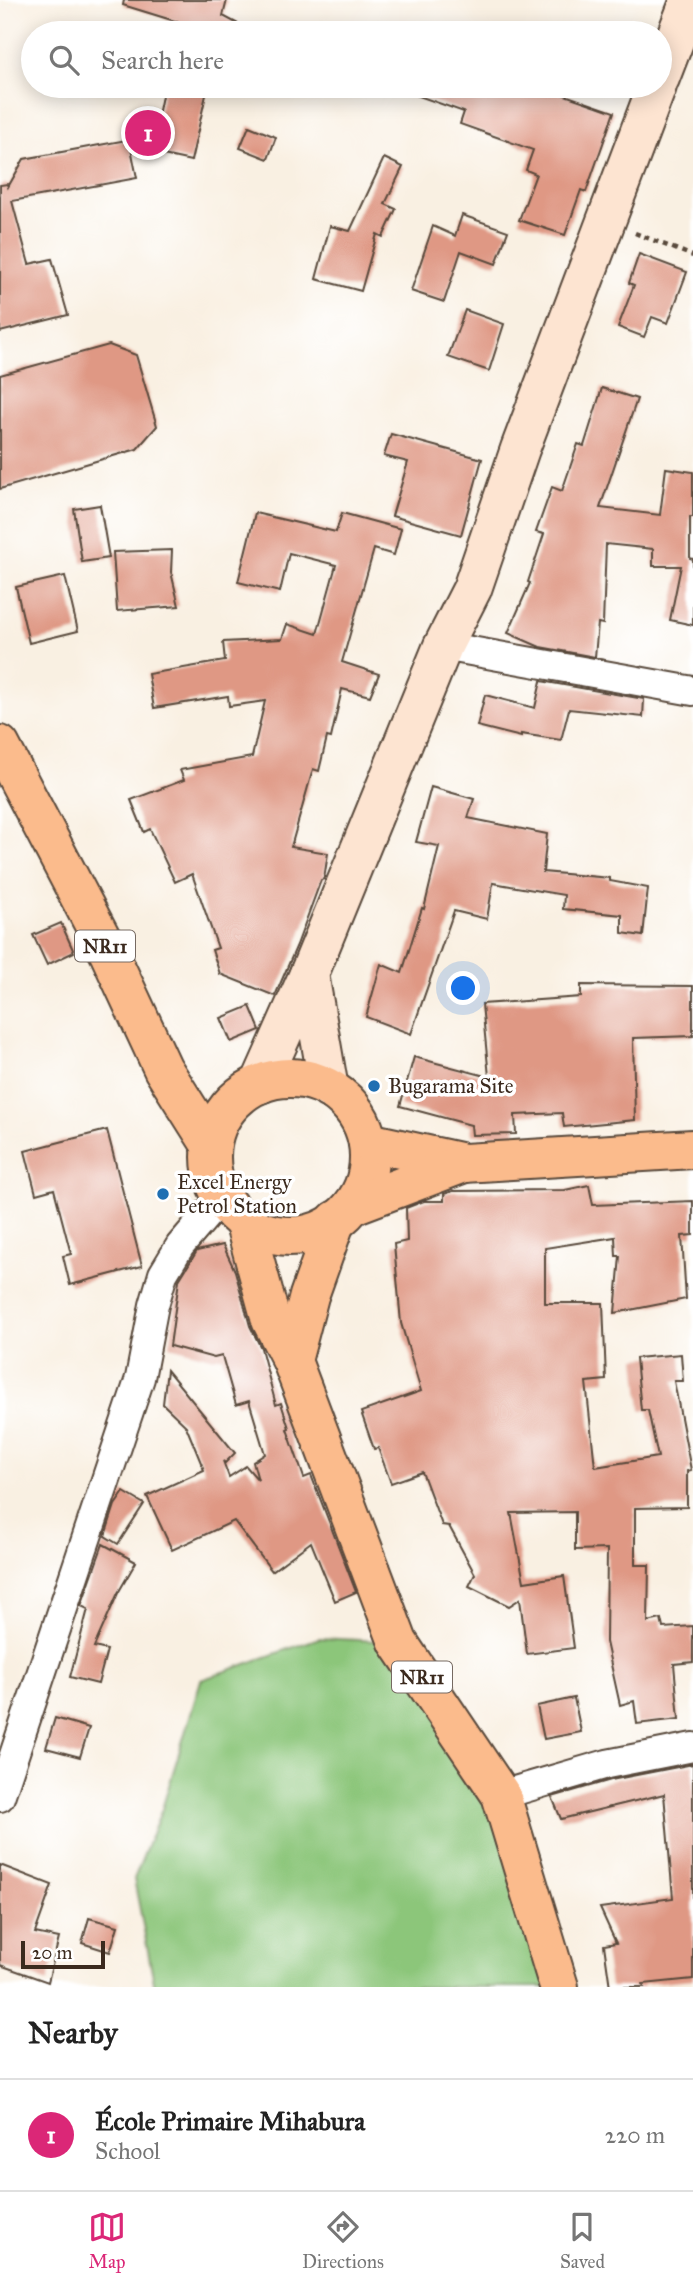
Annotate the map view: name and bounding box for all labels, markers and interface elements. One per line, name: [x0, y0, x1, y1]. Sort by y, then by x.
search box: [21, 21, 672, 98]
icon: search: [45, 41, 83, 79]
text: Search here: [101, 44, 224, 76]
pin: 1: [125, 107, 171, 159]
road number: NR11: [75, 930, 135, 962]
your location: [446, 971, 480, 1005]
place label: Bugarama Site: [388, 1073, 514, 1099]
marker: Bugarama Site: [366, 1078, 382, 1094]
place label: Excel Energy Petrol Station: [177, 1169, 297, 1219]
marker: Excel Energy Petrol Station: [155, 1186, 171, 1202]
road number: NR11: [392, 1662, 452, 1693]
scale bar: [21, 1938, 105, 1970]
text: 20 m: [32, 1941, 73, 1964]
text: Nearby: [28, 2015, 118, 2051]
text: École Primaire Mihabura: [95, 2105, 365, 2137]
text: 1: [46, 2121, 56, 2149]
text: 220 m: [605, 2121, 665, 2149]
text: School: [95, 2137, 160, 2165]
tab: Map: [88, 2208, 126, 2273]
tab: Directions: [302, 2208, 384, 2273]
tab: Saved: [560, 2208, 605, 2273]

